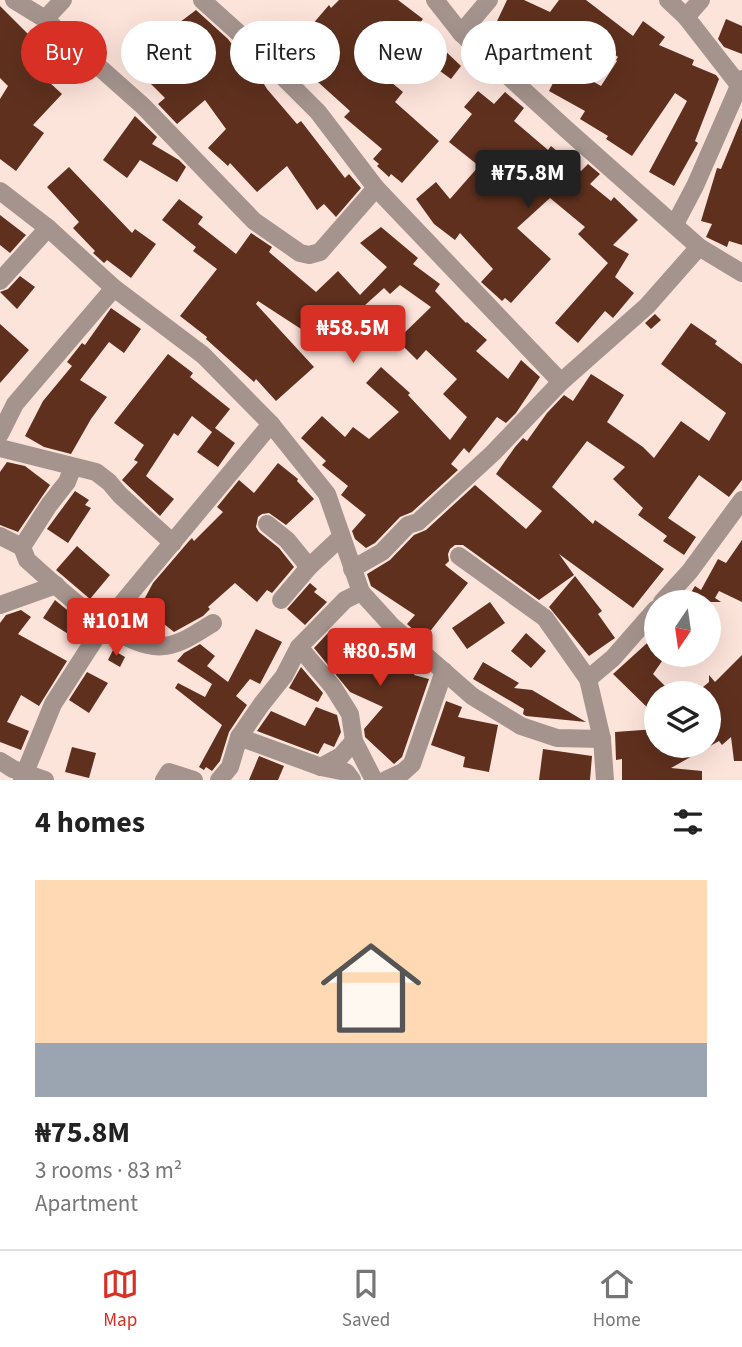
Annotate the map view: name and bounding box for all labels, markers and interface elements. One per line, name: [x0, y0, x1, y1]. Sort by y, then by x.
chip: Buy: [21, 21, 107, 84]
chip: Rent: [121, 21, 216, 84]
chip: Filters: [230, 21, 340, 84]
chip: New: [354, 21, 447, 84]
chip: Apartment: [461, 21, 616, 84]
pin: ₦75.8M: [471, 150, 585, 210]
text: ₦75.8M: [491, 156, 565, 189]
pin: ₦58.5M: [296, 306, 410, 365]
text: ₦58.5M: [316, 311, 390, 344]
north arrow: [644, 590, 721, 667]
map controls: [644, 590, 721, 758]
pin: ₦101M: [67, 598, 165, 658]
text: ₦101M: [83, 604, 149, 637]
pin: ₦80.5M: [323, 628, 437, 688]
text: ₦80.5M: [343, 634, 417, 667]
button: layers: [644, 681, 721, 758]
text: 4 homes: [35, 801, 145, 844]
icon: filters: [669, 803, 707, 841]
icon: home: [308, 925, 434, 1051]
text: ₦75.8M: [35, 1111, 130, 1154]
text: 3 rooms · 83 m²: [35, 1154, 182, 1187]
text: Apartment: [35, 1187, 138, 1220]
tab: Map: [101, 1265, 139, 1334]
tab: Saved: [342, 1265, 390, 1334]
tab: Home: [593, 1265, 641, 1334]

